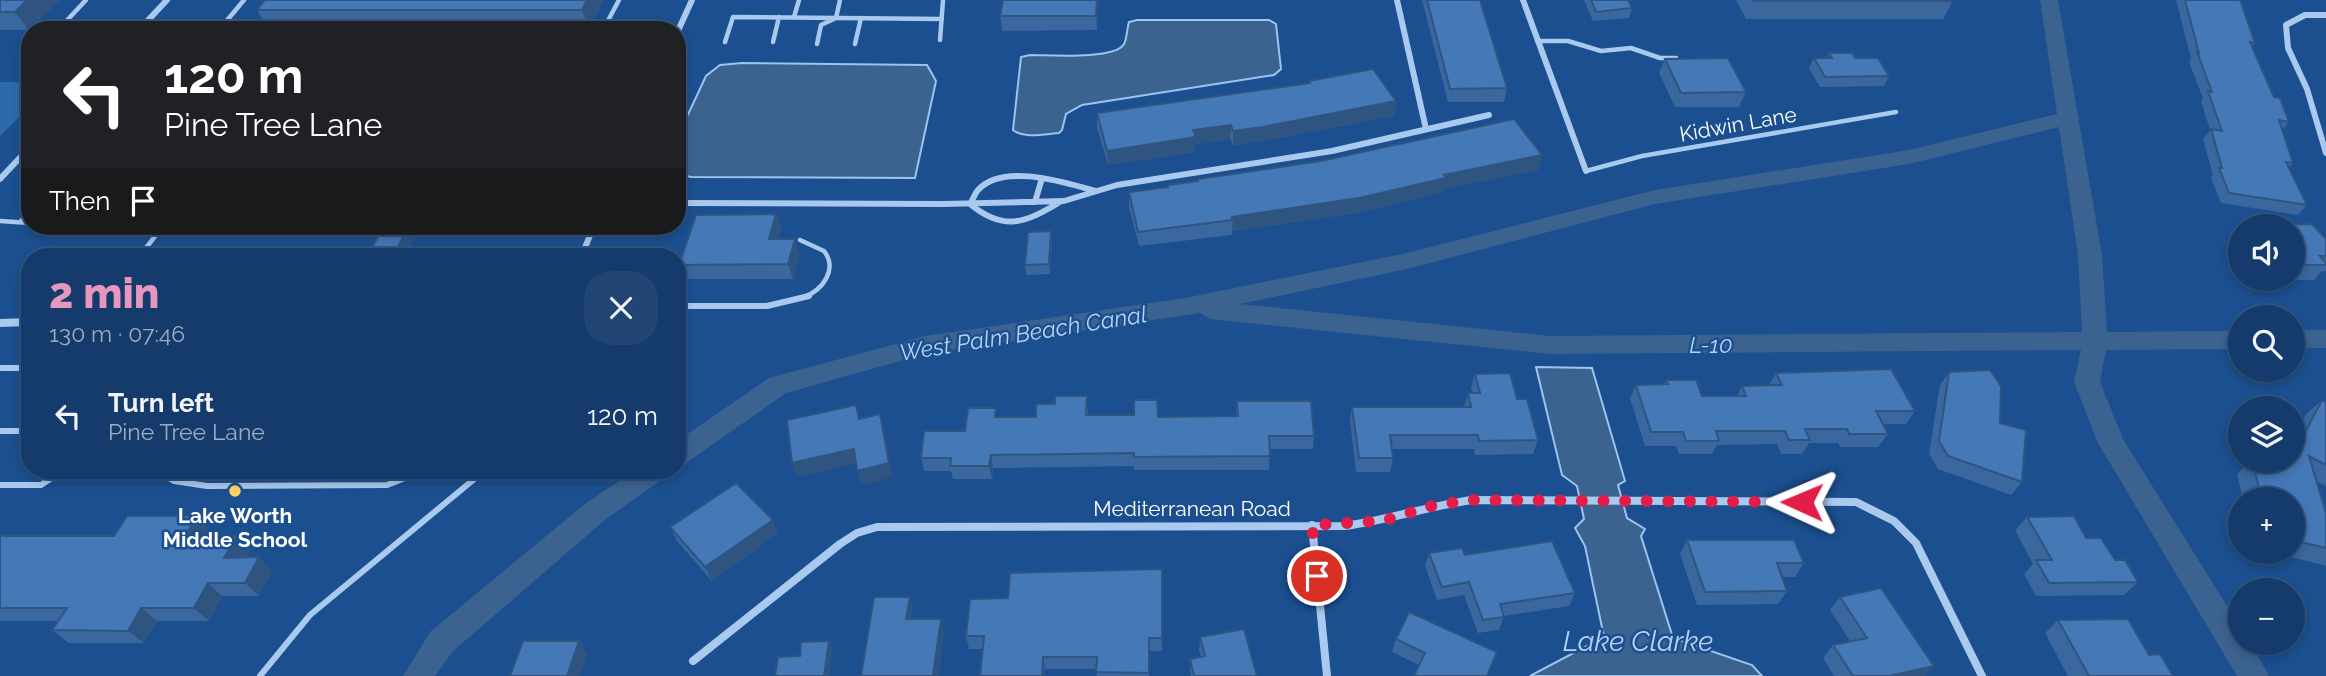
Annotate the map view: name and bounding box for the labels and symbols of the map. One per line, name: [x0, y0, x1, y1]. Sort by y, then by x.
street label: Kidwin Lane: [1677, 101, 1799, 147]
water label: West Palm Beach Canal: [897, 300, 1149, 366]
water label: L-10: [1689, 331, 1733, 358]
position arrow: [1765, 465, 1839, 539]
marker: Lake Worth Middle School: [227, 483, 243, 499]
street label: Mediterranean Road: [1093, 496, 1291, 521]
place label: Lake Worth Middle School: [163, 503, 308, 552]
pin: [1287, 546, 1347, 606]
water label: Lake Clarke: [1563, 625, 1713, 658]

